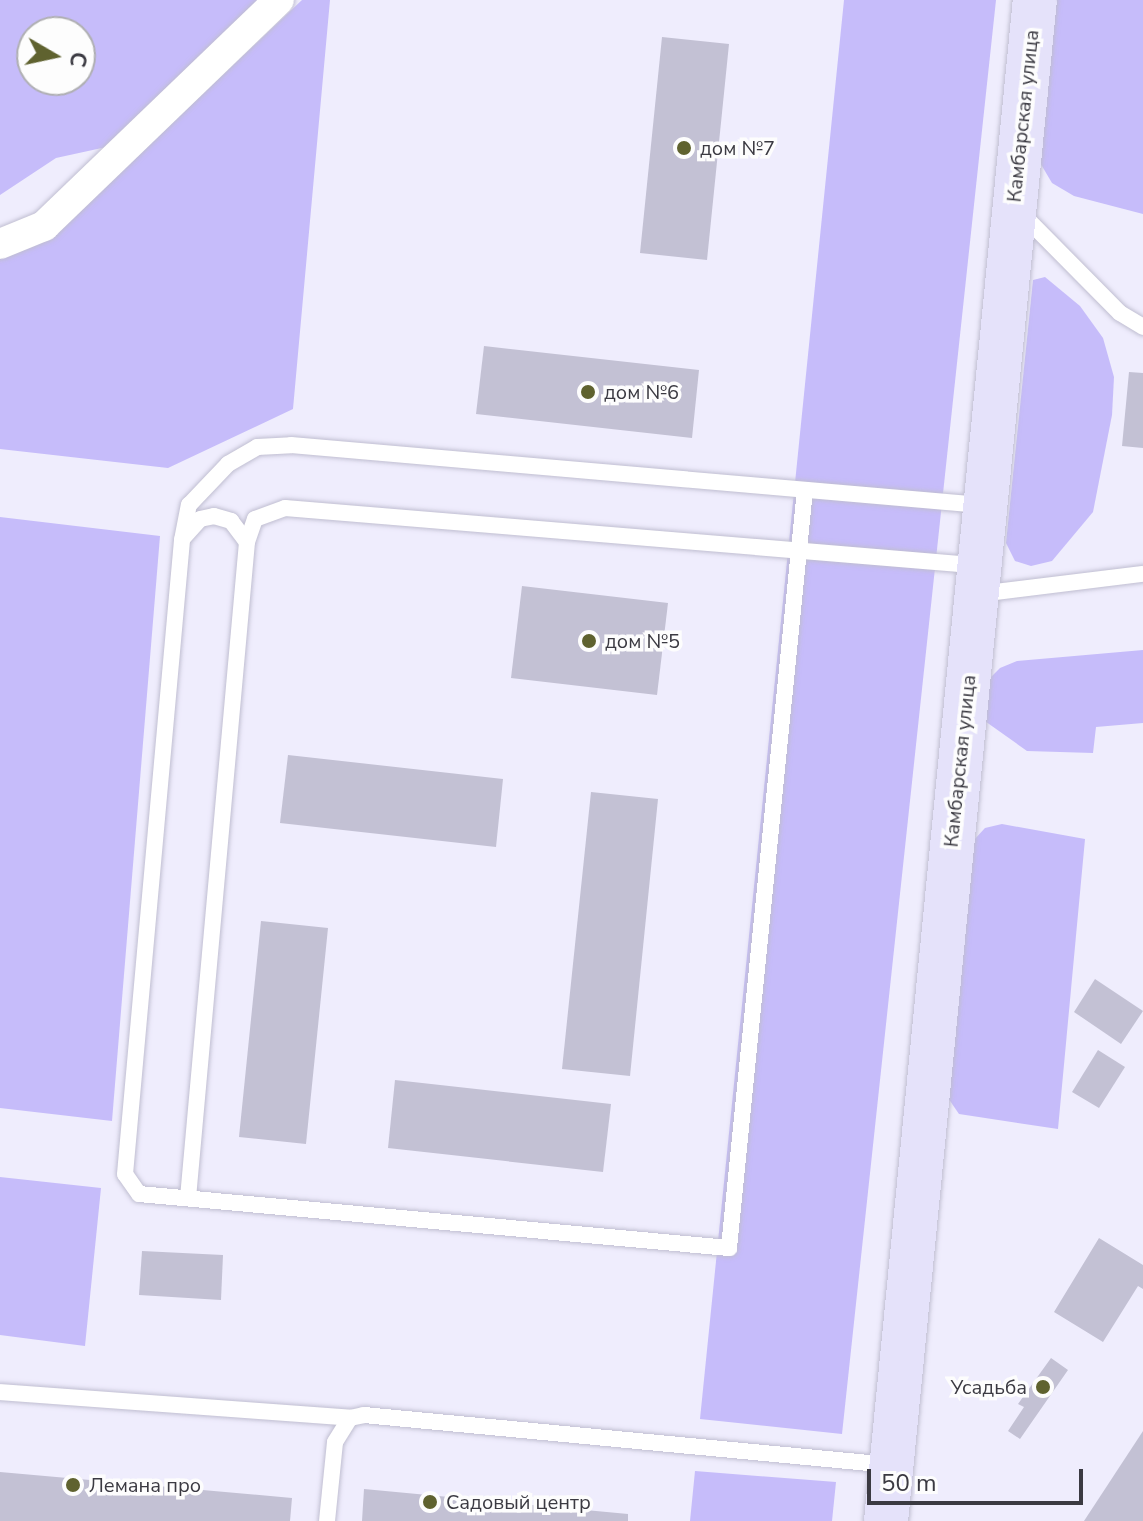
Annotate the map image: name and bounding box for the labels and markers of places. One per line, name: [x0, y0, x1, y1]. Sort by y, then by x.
place label: дом №7: [700, 136, 775, 160]
marker: дом №7: [675, 139, 693, 157]
place label: дом №6: [604, 380, 679, 404]
marker: дом №6: [579, 383, 597, 401]
place label: дом №5: [605, 629, 680, 653]
marker: дом №5: [580, 632, 598, 650]
place label: Усадьба: [950, 1375, 1027, 1399]
marker: Усадьба: [1034, 1378, 1052, 1396]
place label: Лемана про: [89, 1473, 201, 1497]
marker: Лемана про: [64, 1476, 82, 1494]
place label: Садовый центр: [446, 1490, 591, 1514]
marker: Садовый центр: [421, 1493, 439, 1511]

